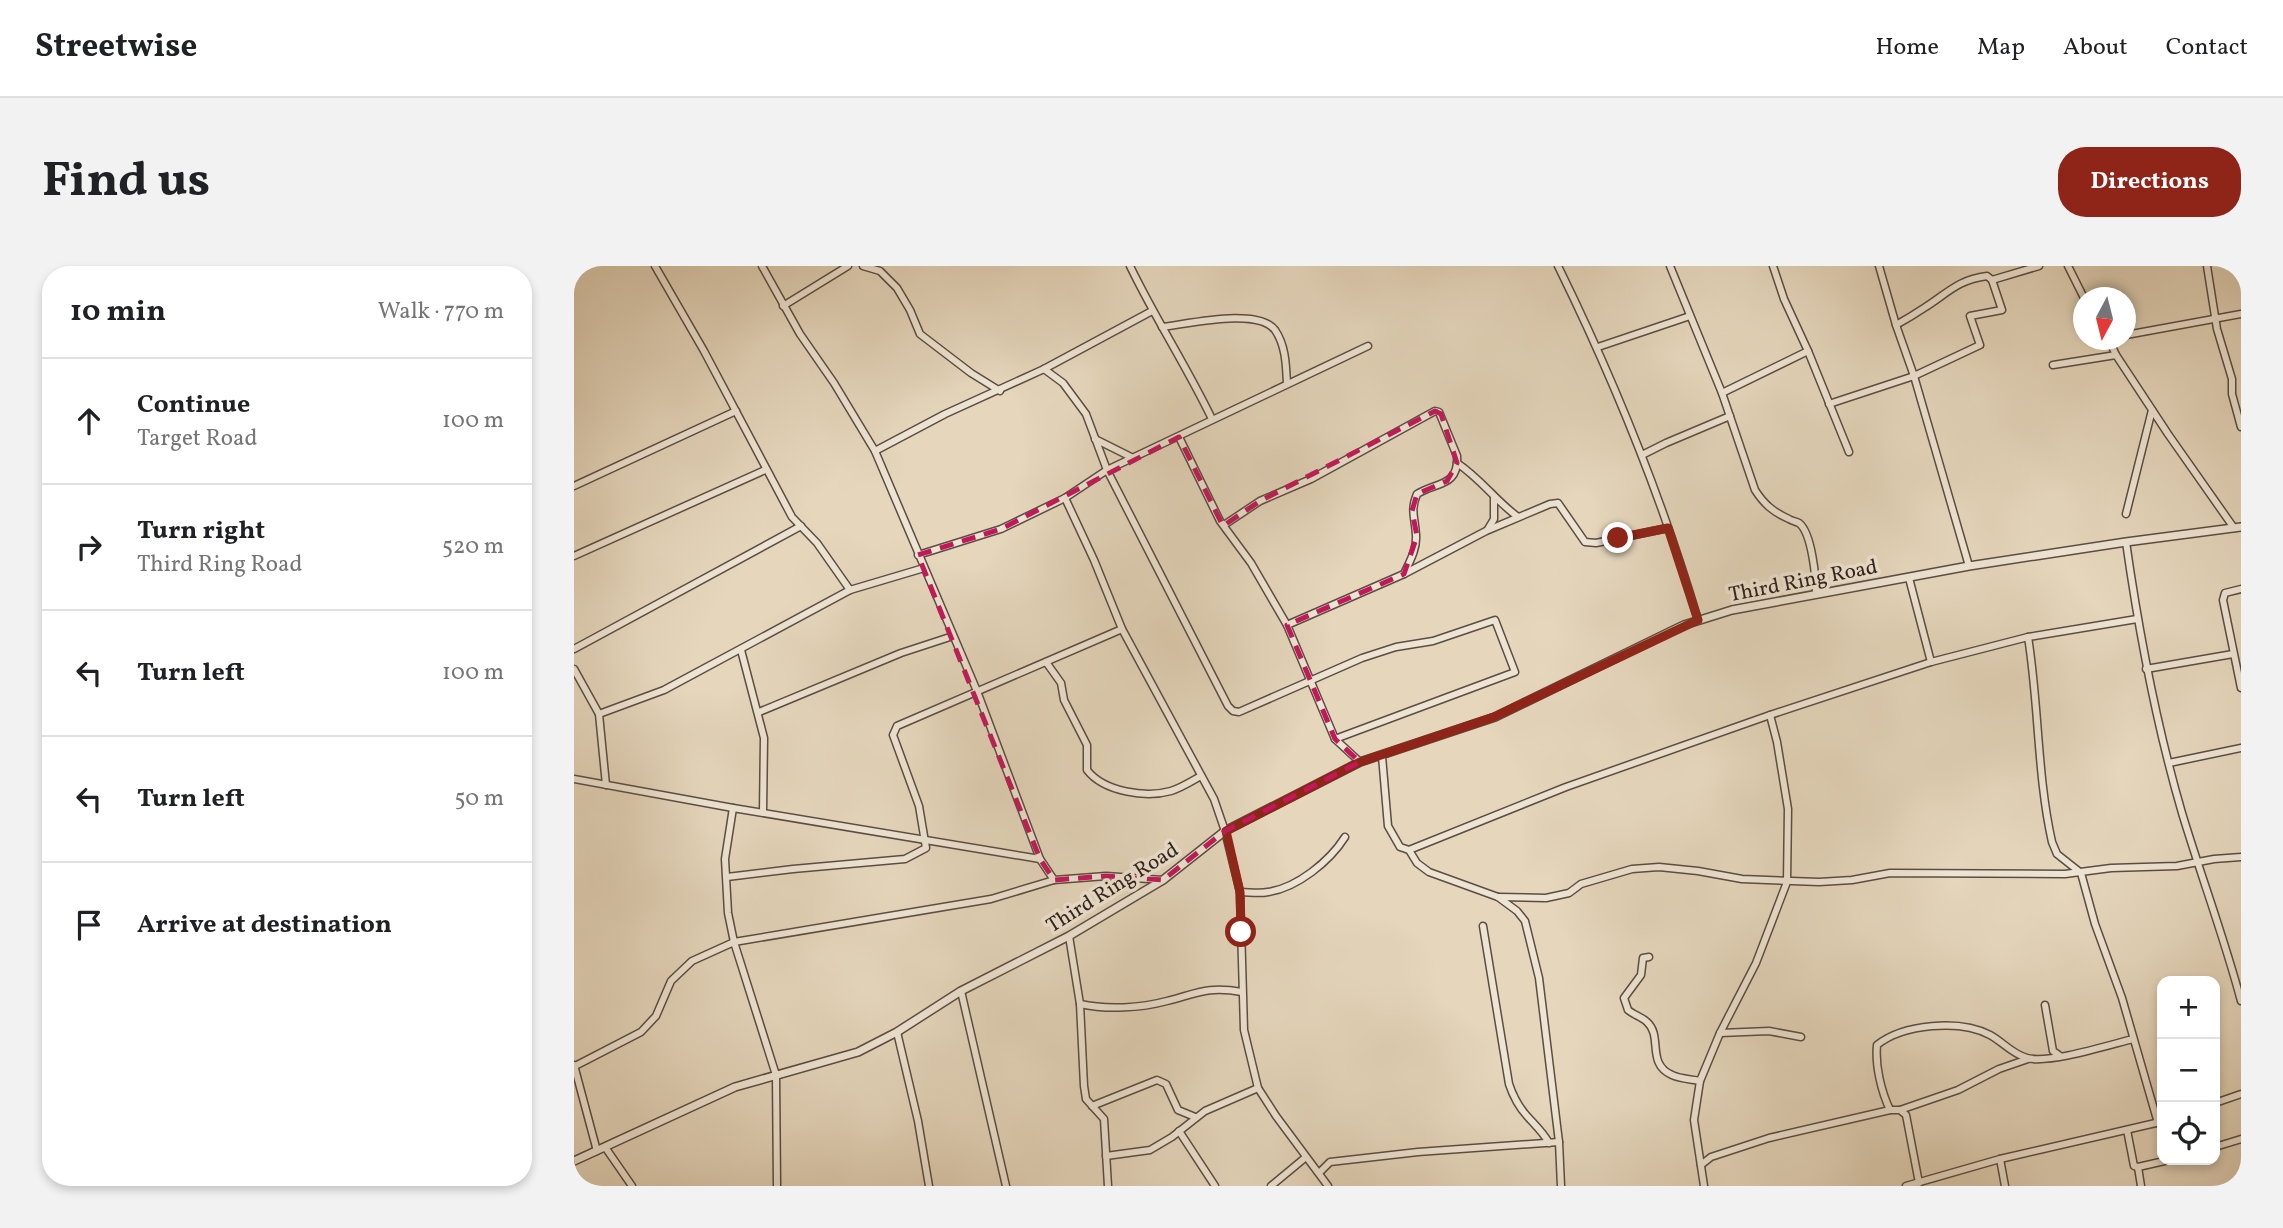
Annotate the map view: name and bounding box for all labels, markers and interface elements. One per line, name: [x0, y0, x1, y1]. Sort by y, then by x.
text: Streetwise: [35, 25, 197, 71]
text: Home: [1875, 31, 1939, 65]
text: Map: [1977, 31, 2025, 65]
text: About: [2063, 31, 2128, 65]
text: Contact: [2166, 31, 2248, 65]
button: Directions: [2058, 147, 2241, 217]
text: Find us: [42, 148, 210, 217]
north arrow: [2073, 287, 2136, 350]
text: 10 min: [70, 291, 166, 333]
text: Walk · 770 m: [378, 296, 504, 328]
text: Continue: [137, 387, 250, 423]
icon: ahead: [70, 402, 108, 440]
text: 100 m: [442, 405, 504, 437]
text: Target Road: [137, 423, 257, 455]
text: Turn right: [137, 513, 265, 549]
route end: [1602, 522, 1633, 553]
icon: right: [70, 528, 108, 566]
text: 520 m: [442, 531, 504, 563]
text: Third Ring Road: [137, 549, 303, 581]
street label: Third Ring Road: [1726, 553, 1880, 610]
icon: left: [70, 654, 108, 692]
text: Turn left: [137, 655, 245, 691]
text: 100 m: [442, 657, 504, 689]
icon: left: [70, 780, 108, 818]
text: Turn left: [137, 781, 245, 817]
text: 50 m: [455, 783, 504, 815]
street label: Third Ring Road: [1041, 836, 1185, 941]
icon: arrive: [70, 906, 108, 944]
text: Arrive at destination: [137, 907, 392, 943]
route start: [1225, 916, 1256, 947]
map controls: [2157, 976, 2220, 1165]
button: +: [2157, 976, 2220, 1039]
button: −: [2157, 1039, 2220, 1102]
button: locate: [2157, 1102, 2220, 1165]

